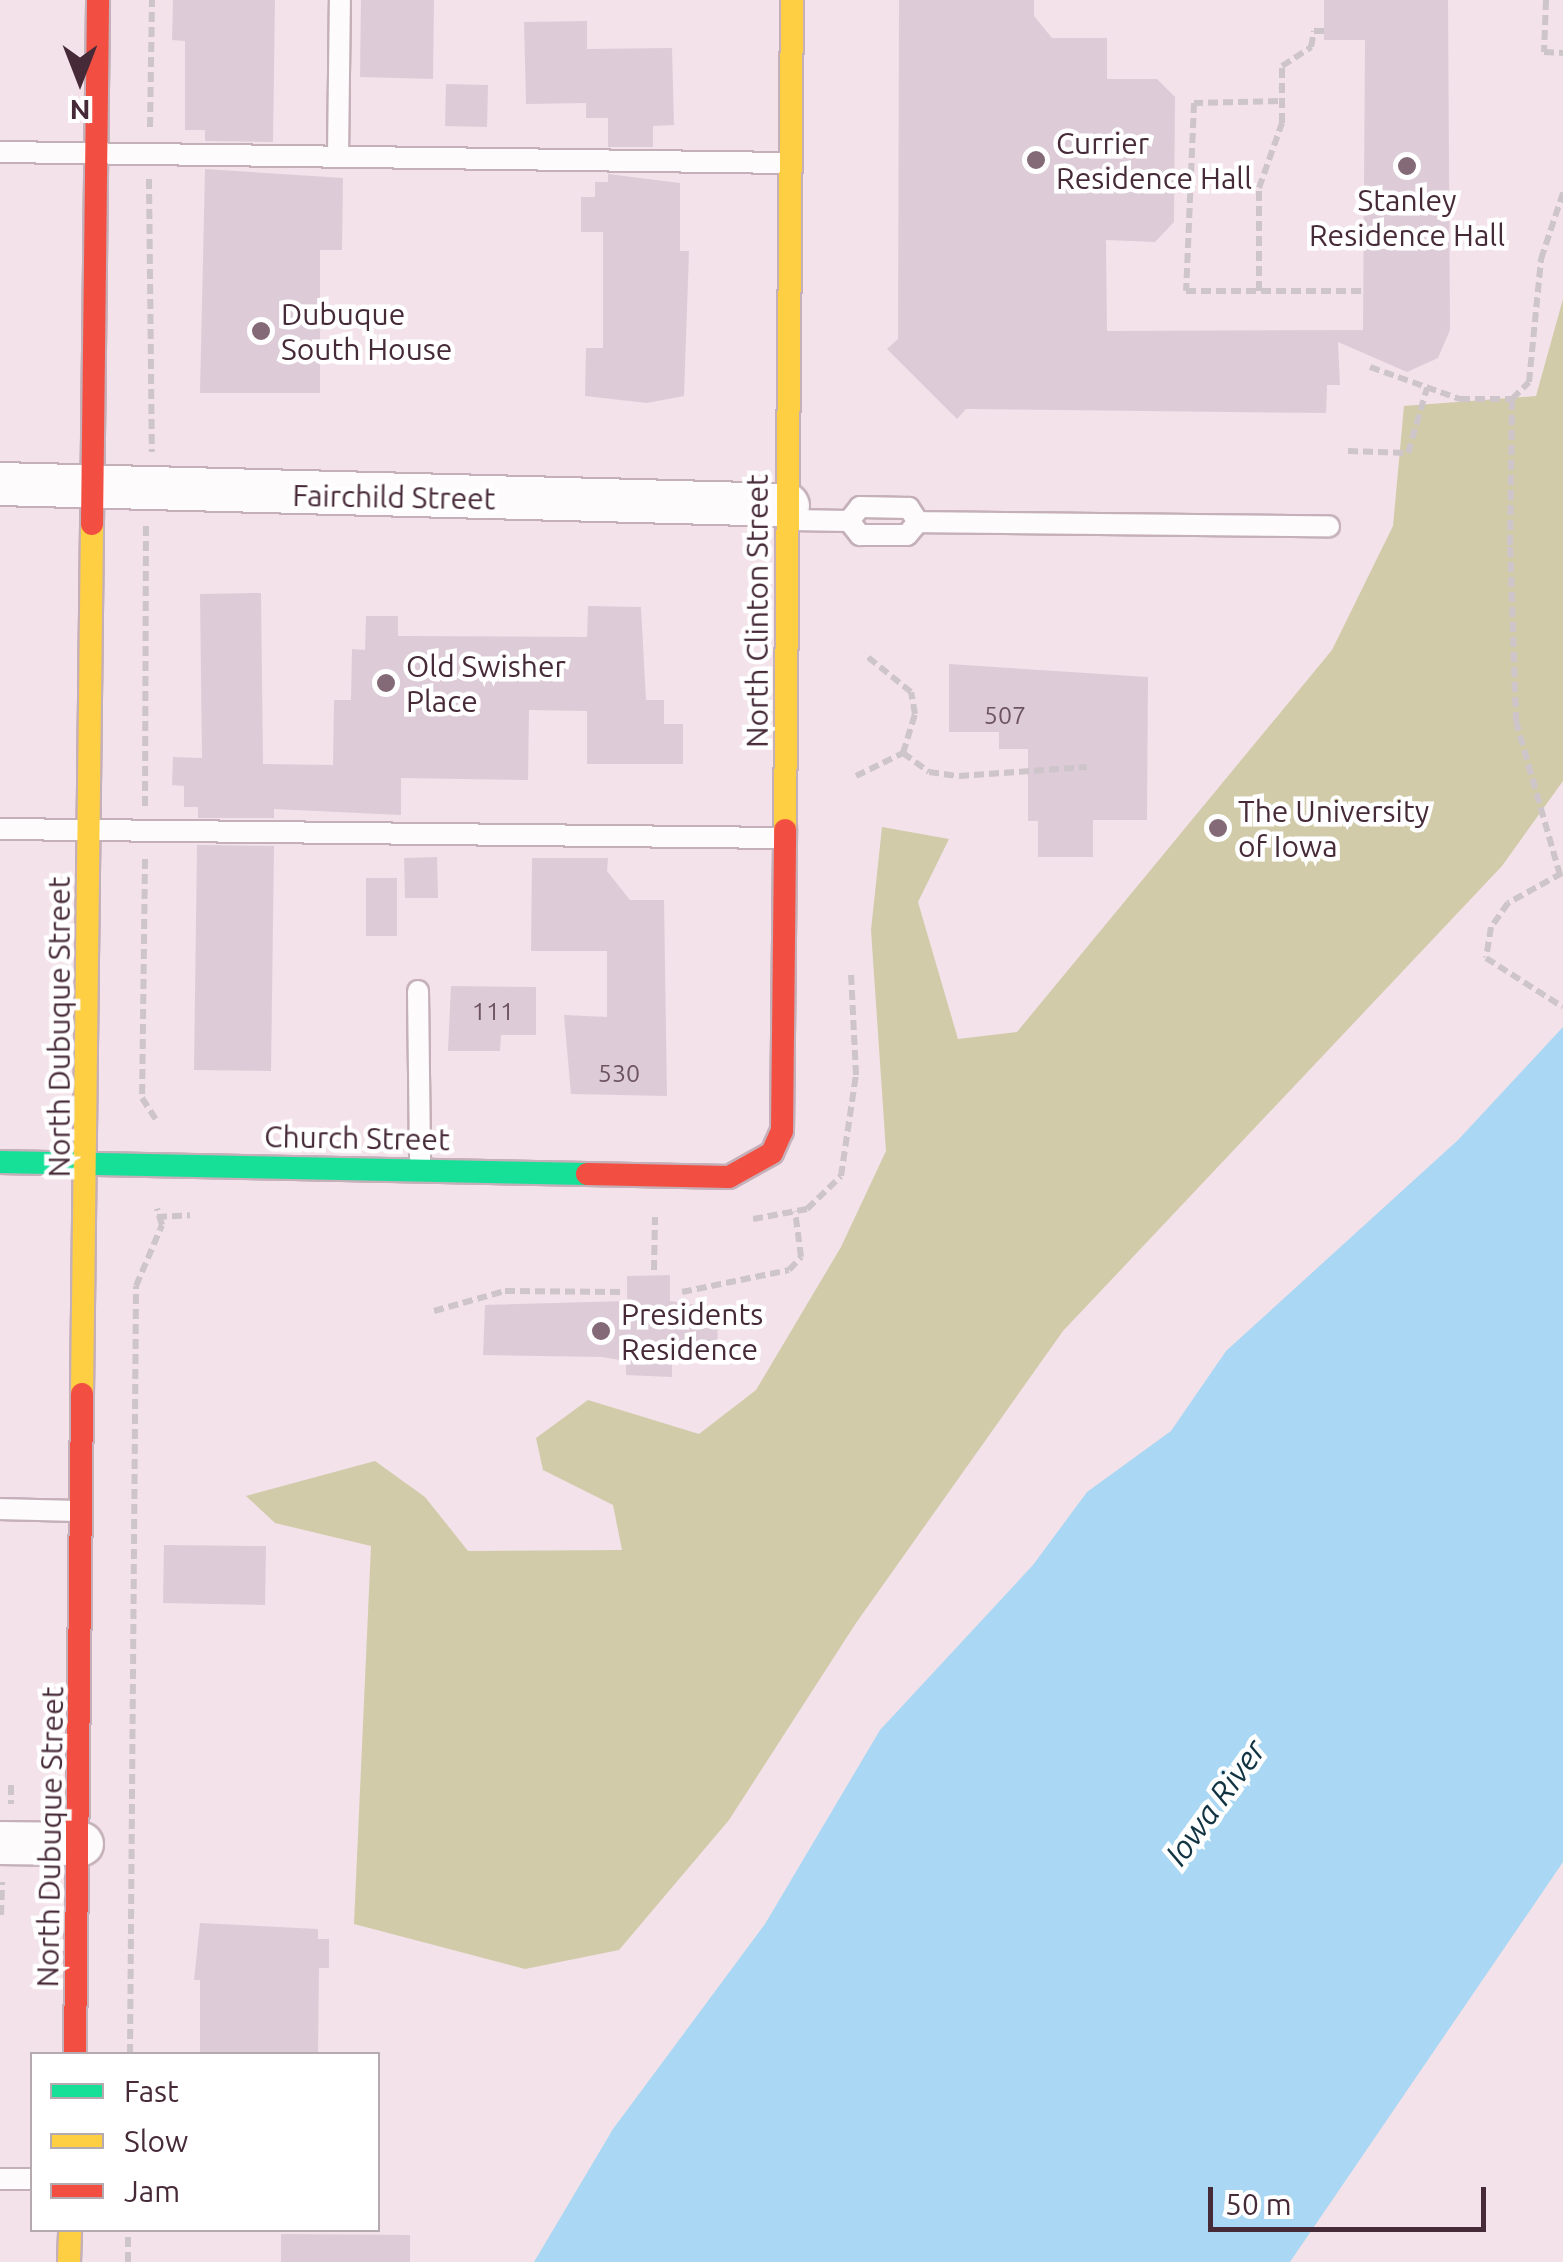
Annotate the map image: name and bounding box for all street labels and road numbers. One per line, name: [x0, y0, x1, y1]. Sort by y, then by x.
street label: North Clinton Street: [739, 474, 775, 748]
street label: Fairchild Street: [292, 477, 496, 517]
street label: North Dubuque Street: [41, 877, 77, 1177]
street label: Church Street: [264, 1118, 450, 1158]
street label: North Dubuque Street: [29, 1686, 71, 1988]

